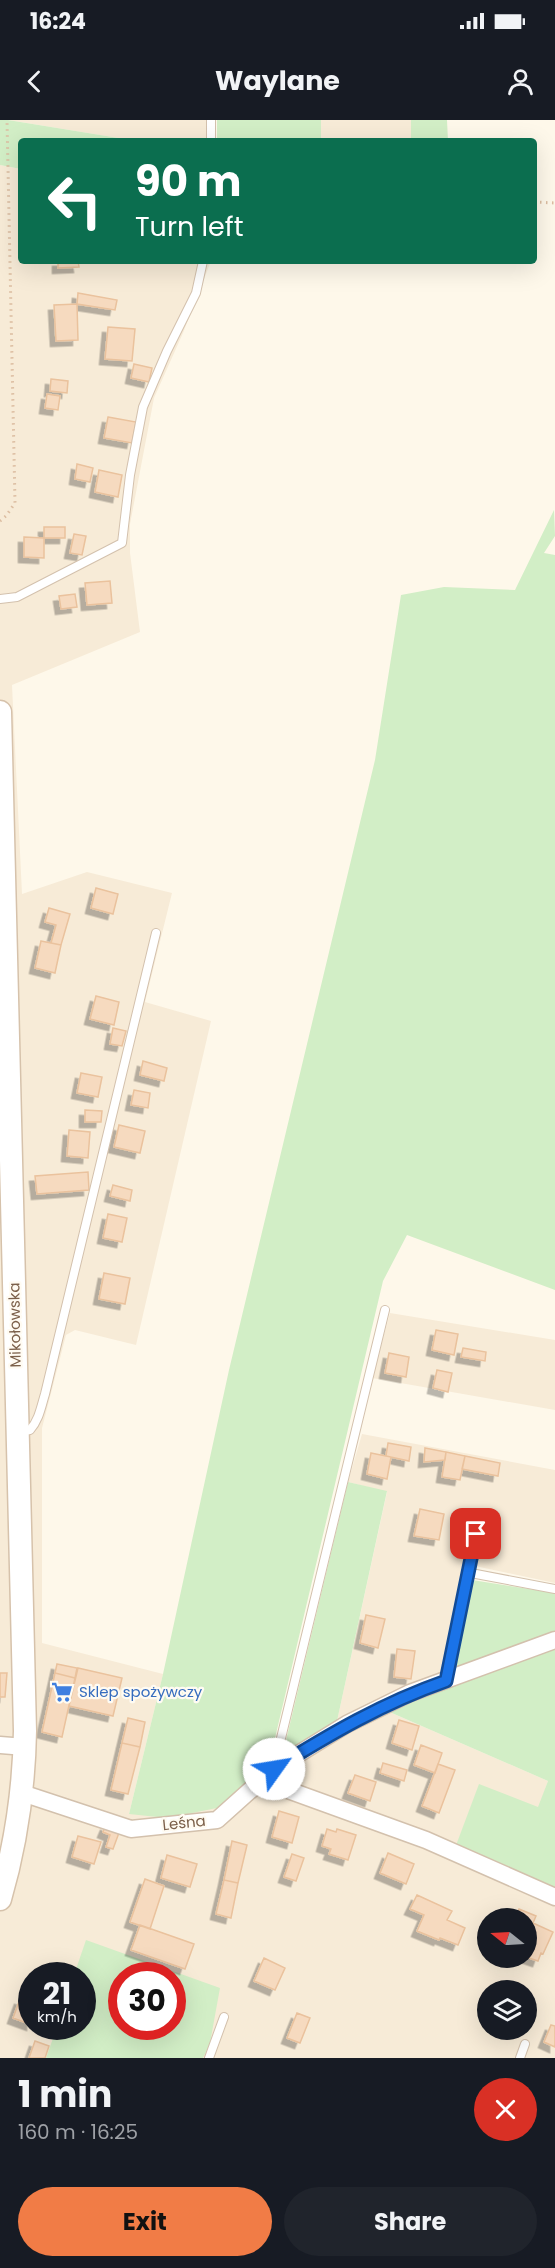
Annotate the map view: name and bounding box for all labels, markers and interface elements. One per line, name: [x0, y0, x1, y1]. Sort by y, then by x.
text: 16:24: [30, 6, 86, 37]
text: Waylane: [215, 62, 340, 99]
icon: back: [18, 65, 51, 98]
icon: person: [504, 65, 537, 98]
text: 90 m: [135, 152, 242, 211]
icon: left: [36, 162, 114, 240]
text: Turn left: [135, 208, 244, 245]
street label: Mikołowska: [3, 1282, 26, 1368]
pin: [450, 1508, 501, 1559]
icon: arrive: [459, 1517, 492, 1550]
supermarket icon: Sklep spożywczy: [50, 1680, 74, 1704]
place label: Sklep spożywczy: [79, 1681, 203, 1702]
position arrow: [242, 1737, 306, 1801]
street label: Leśna: [161, 1810, 207, 1835]
north arrow: [477, 1908, 537, 1968]
map controls: [477, 1908, 537, 2040]
speed limit sign: 30: [108, 1962, 186, 2040]
text: 21: [43, 1972, 71, 2015]
button: layers: [477, 1980, 537, 2040]
text: km/h: [37, 2006, 77, 2027]
text: 1 min: [18, 2069, 112, 2120]
button: close: [474, 2078, 537, 2141]
text: 160 m · 16:25: [18, 2118, 138, 2146]
button: Exit: [18, 2187, 272, 2256]
button: Share: [284, 2187, 537, 2256]

